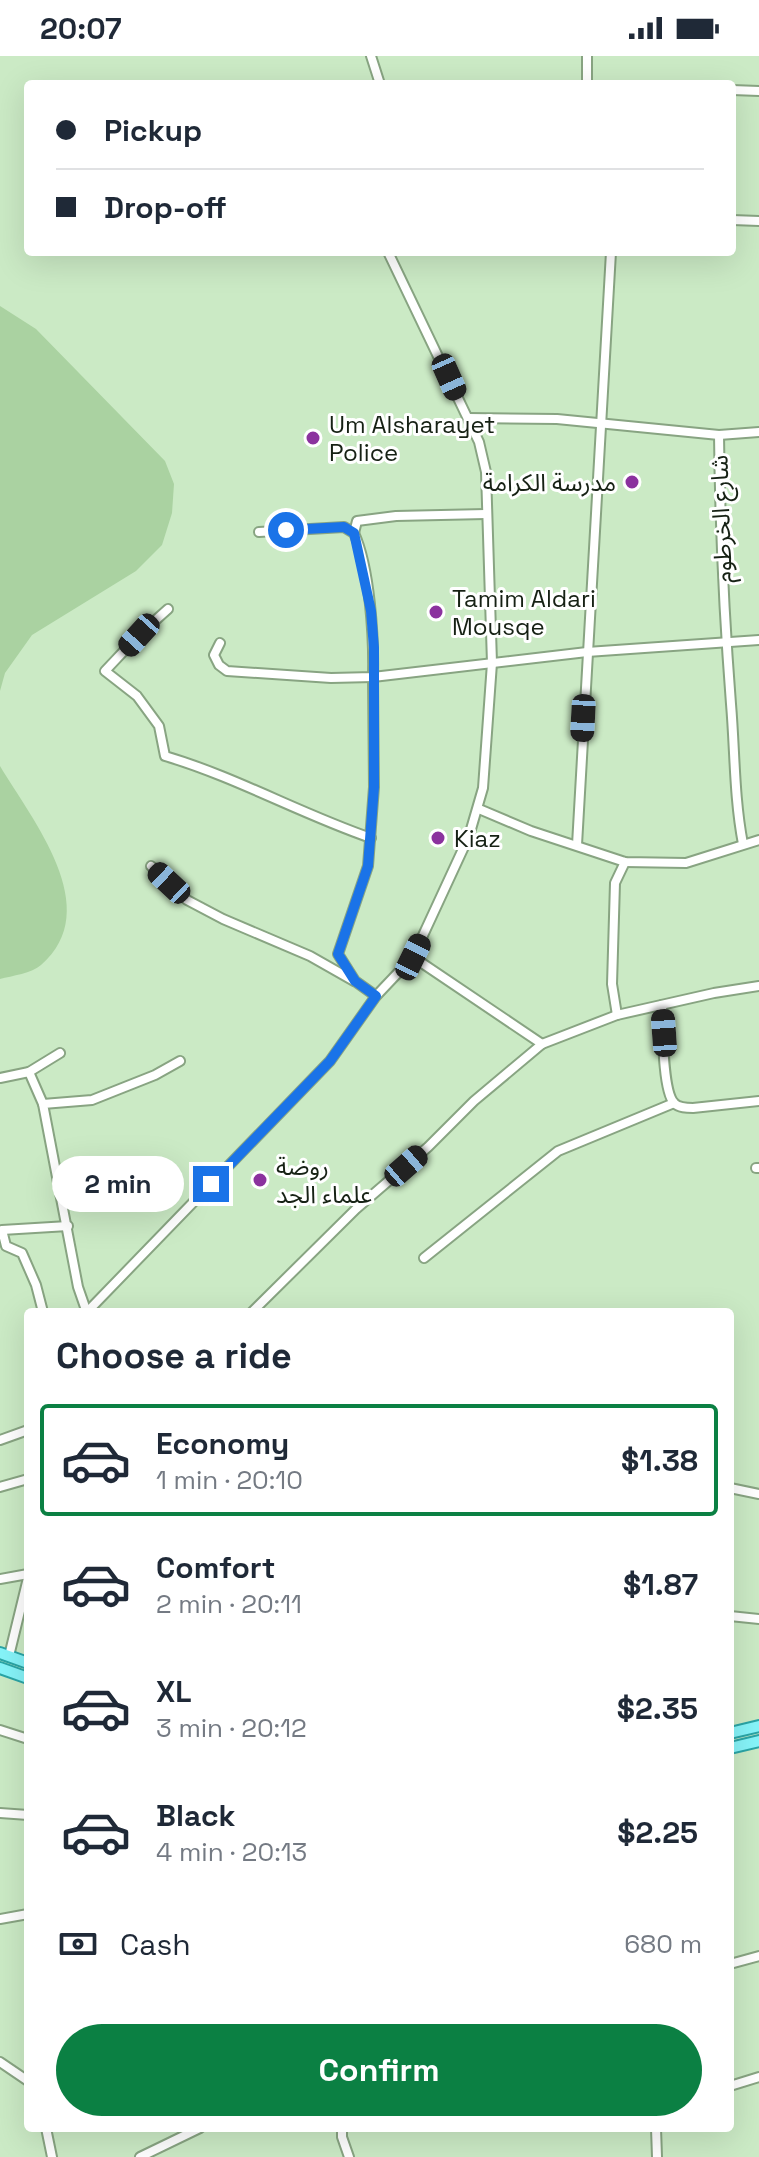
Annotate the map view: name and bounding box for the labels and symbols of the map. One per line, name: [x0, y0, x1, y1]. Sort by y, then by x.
car: [428, 350, 470, 404]
place label: Um Alsharayet Police: [329, 409, 495, 468]
marker: Um Alsharayet Police: [304, 429, 322, 447]
street label: شارع الخرطوم: [703, 454, 742, 584]
place label: مدرسة الكرامة: [483, 467, 616, 498]
marker: مدرسة الكرامة: [623, 473, 641, 491]
route start: [268, 512, 304, 548]
place label: Tamim Aldari Mousqe: [452, 583, 596, 642]
marker: Tamim Aldari Mousqe: [427, 603, 445, 621]
car: [114, 609, 164, 661]
car: [570, 693, 596, 743]
place label: Kiaz: [454, 823, 501, 854]
marker: Kiaz: [429, 829, 447, 847]
car: [143, 858, 195, 908]
car: [392, 930, 434, 984]
car: [650, 1008, 678, 1058]
car: [380, 1141, 432, 1191]
place label: روضة علماء الجد: [276, 1151, 372, 1210]
callout: 2 min: [51, 1156, 183, 1212]
route end: [193, 1166, 229, 1202]
marker: روضة علماء الجد: [251, 1171, 269, 1189]

